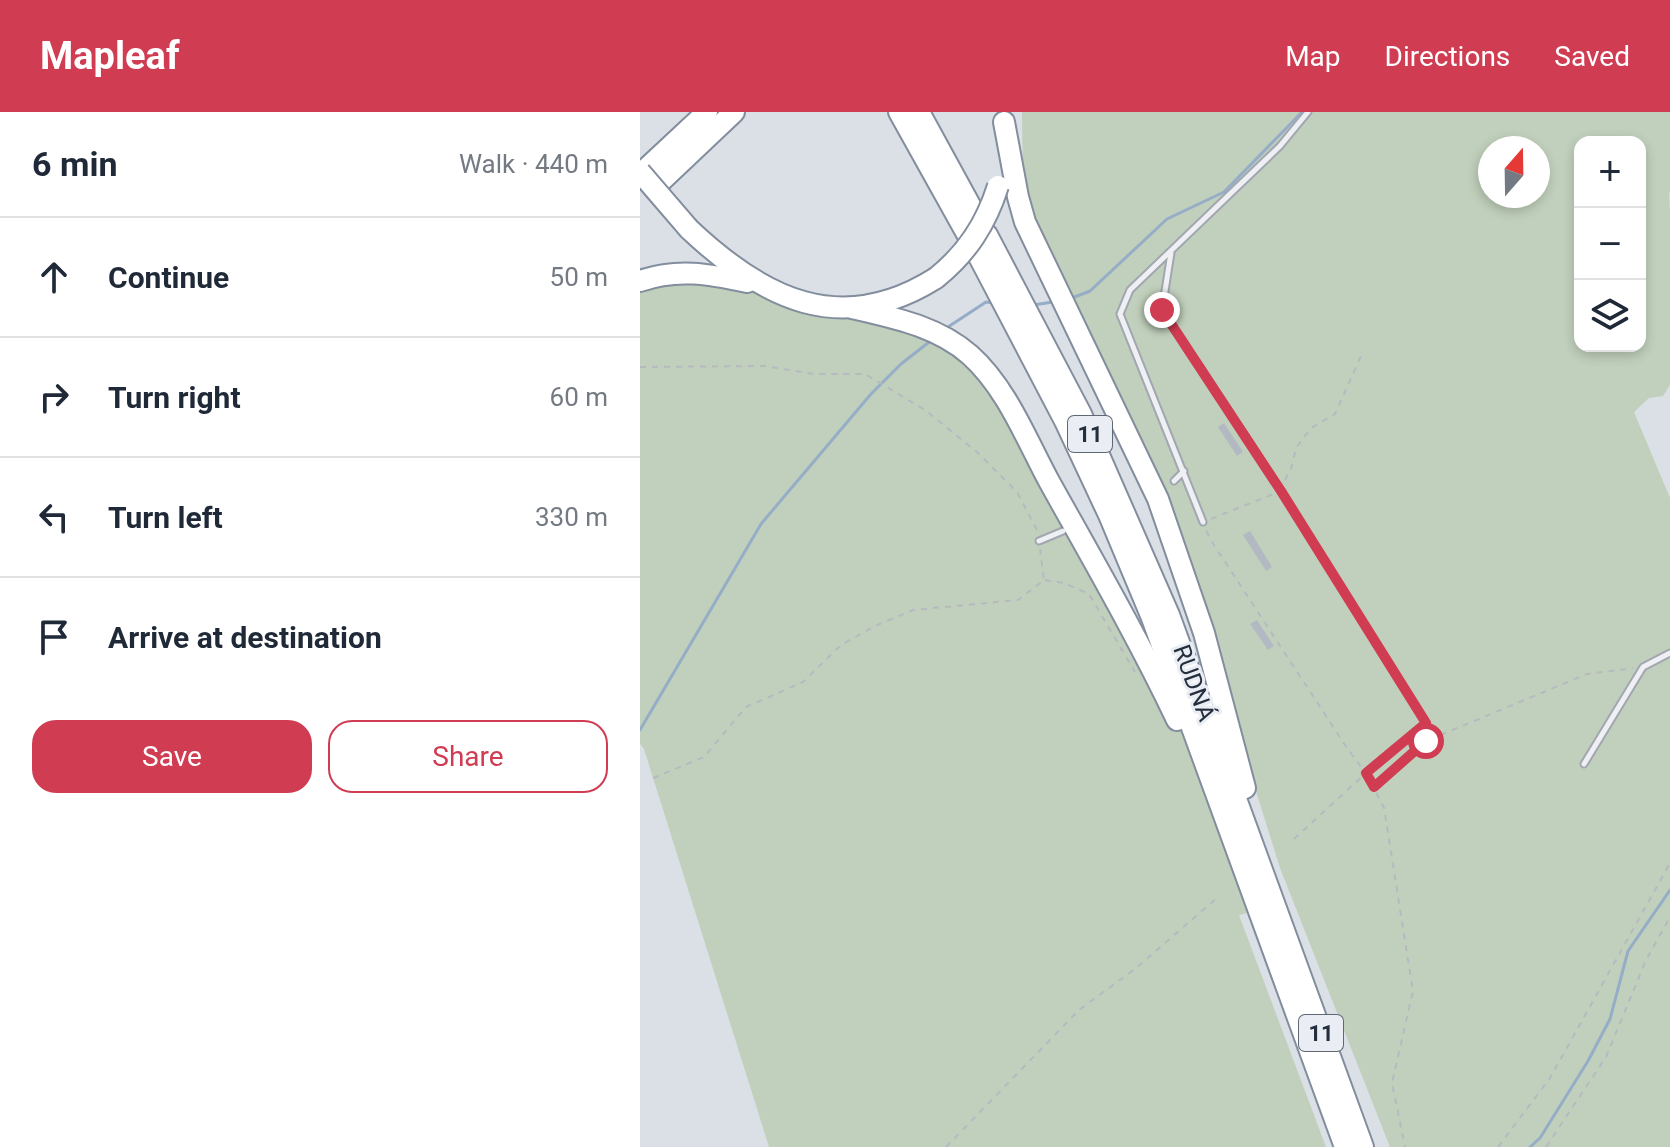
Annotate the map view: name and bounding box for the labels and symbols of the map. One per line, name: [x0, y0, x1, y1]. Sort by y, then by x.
north arrow: [1478, 136, 1550, 208]
route end: [1144, 292, 1180, 328]
road number: 11: [1068, 416, 1112, 452]
street label: RUDNÁ: [1167, 641, 1221, 725]
route start: [1408, 723, 1444, 759]
road number: 11: [1299, 1015, 1343, 1051]

